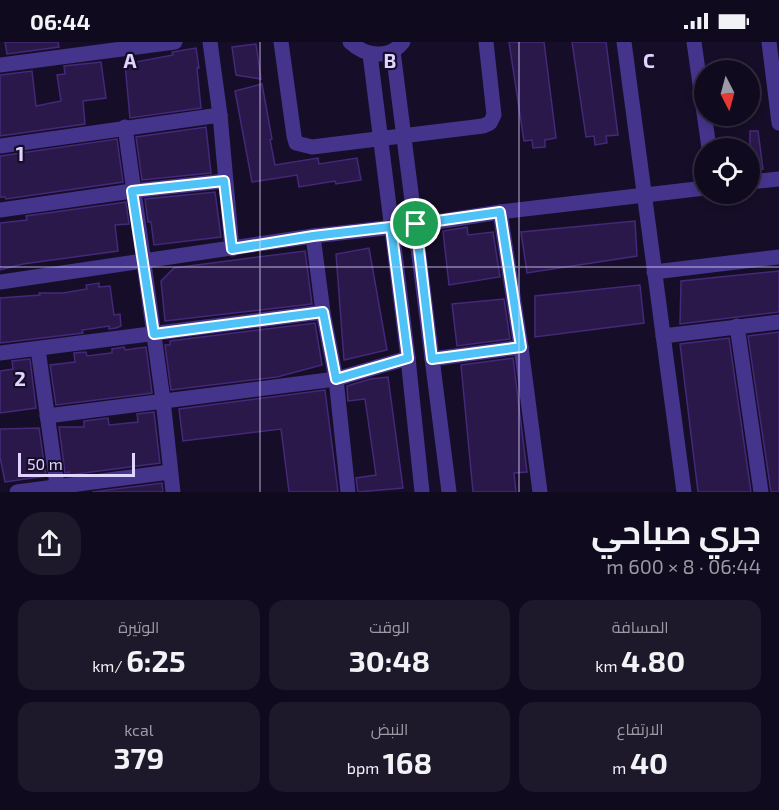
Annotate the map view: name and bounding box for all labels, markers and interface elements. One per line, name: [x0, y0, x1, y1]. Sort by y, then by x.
text: 06:44: [30, 8, 91, 34]
text: A: [123, 48, 137, 72]
text: B: [384, 48, 396, 72]
text: C: [643, 48, 655, 72]
north arrow: [694, 60, 760, 126]
map controls: [694, 60, 760, 204]
button: locate: [694, 138, 760, 204]
text: 1: [16, 141, 24, 165]
pin: [390, 198, 441, 249]
icon: arrive: [399, 207, 432, 240]
text: 2: [14, 366, 26, 390]
scale bar: [18, 450, 135, 478]
text: 50 m: [27, 454, 63, 473]
text: جري صباحي: [591, 511, 761, 551]
button: share: [18, 512, 81, 575]
text: 06:44 · 8 × 600 m: [606, 554, 761, 578]
text: الوتيرة: [118, 617, 159, 636]
text: الوقت: [369, 617, 410, 636]
text: المسافة: [612, 617, 669, 636]
text: 6:25: [126, 642, 186, 678]
text: 30:48: [349, 642, 430, 678]
text: 4.80: [621, 642, 685, 678]
text: /km: [92, 656, 126, 675]
text: km: [595, 656, 621, 675]
text: النبض: [371, 719, 408, 738]
text: الارتفاع: [617, 719, 664, 738]
text: kcal: [124, 720, 153, 739]
text: 379: [114, 739, 164, 775]
text: 168: [383, 744, 432, 780]
text: 40: [630, 744, 668, 780]
text: bpm: [347, 758, 383, 777]
text: m: [612, 758, 630, 777]

